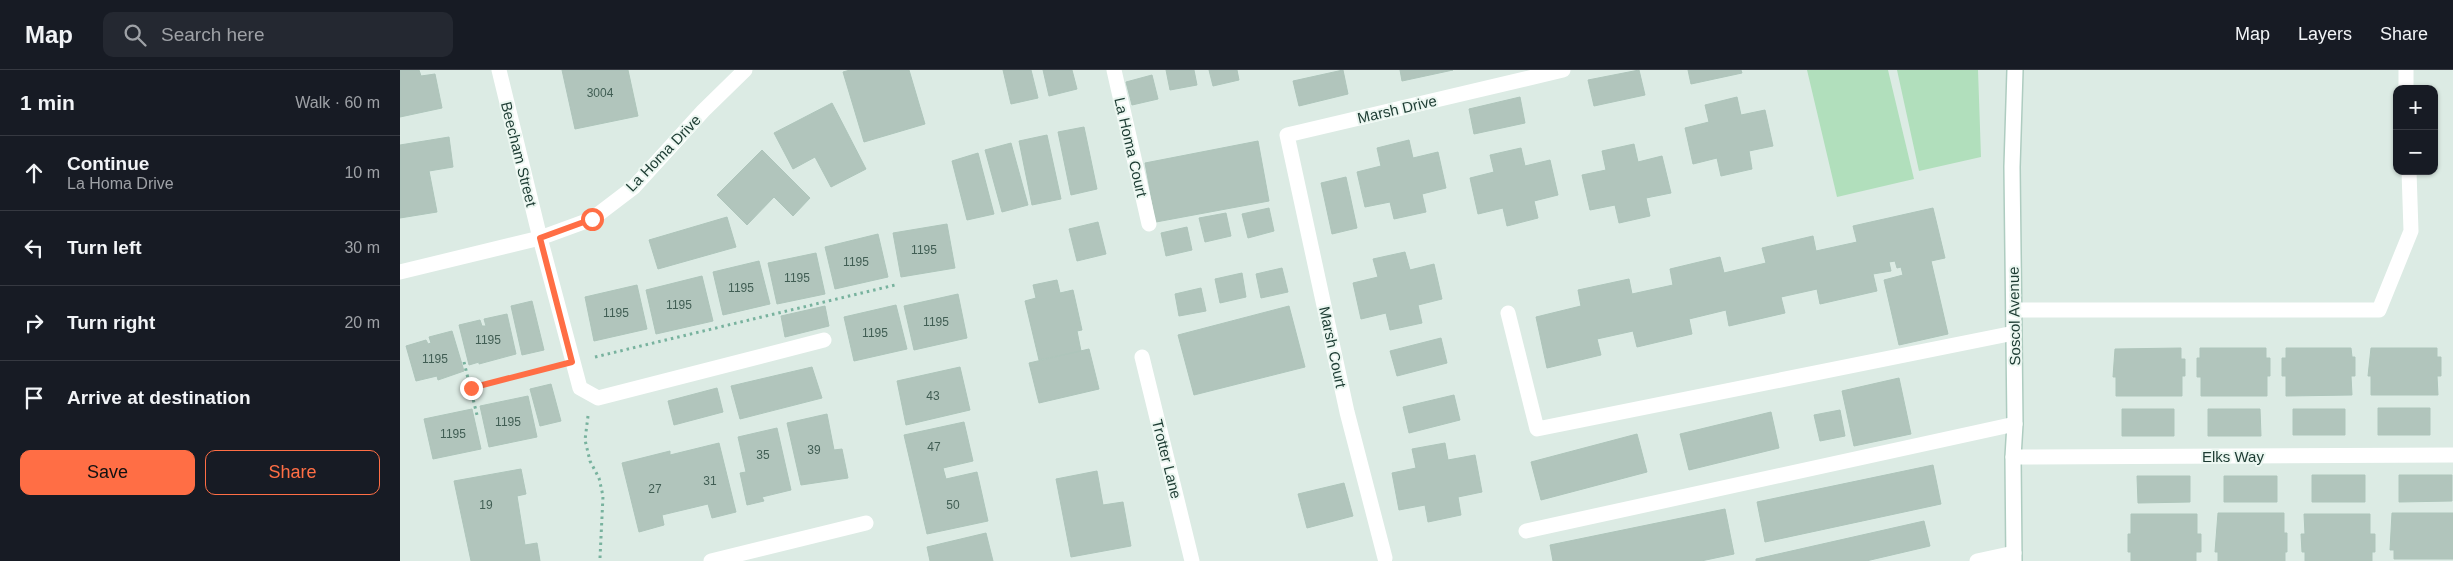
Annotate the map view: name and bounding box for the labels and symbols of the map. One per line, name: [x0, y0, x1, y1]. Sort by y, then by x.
house number: 3004: [587, 86, 614, 100]
street label: Marsh Drive: [1356, 92, 1438, 126]
street label: La Homa Court: [1111, 96, 1151, 199]
street label: Beecham Street: [498, 100, 540, 209]
street label: La Homa Drive: [622, 111, 704, 195]
route start: [581, 208, 604, 231]
house number: 1195: [911, 243, 937, 257]
house number: 1195: [843, 255, 869, 269]
street label: Soscol Avenue: [2005, 266, 2023, 366]
house number: 1195: [784, 271, 810, 285]
house number: 1195: [728, 281, 754, 295]
house number: 1195: [666, 298, 692, 312]
street label: Marsh Court: [1316, 305, 1350, 390]
house number: 1195: [603, 306, 629, 320]
house number: 1195: [923, 315, 949, 329]
house number: 1195: [862, 326, 888, 340]
house number: 1195: [475, 333, 501, 347]
house number: 1195: [422, 352, 448, 366]
route end: [460, 377, 483, 400]
house number: 43: [926, 389, 940, 403]
house number: 1195: [495, 415, 521, 429]
street label: Trotter Lane: [1149, 418, 1185, 500]
house number: 1195: [440, 427, 466, 441]
house number: 47: [927, 440, 941, 454]
house number: 39: [807, 443, 821, 457]
house number: 35: [756, 448, 770, 462]
street label: Elks Way: [2202, 448, 2264, 465]
house number: 31: [703, 474, 717, 488]
house number: 27: [648, 482, 662, 496]
house number: 19: [479, 498, 493, 512]
house number: 50: [946, 498, 960, 512]

